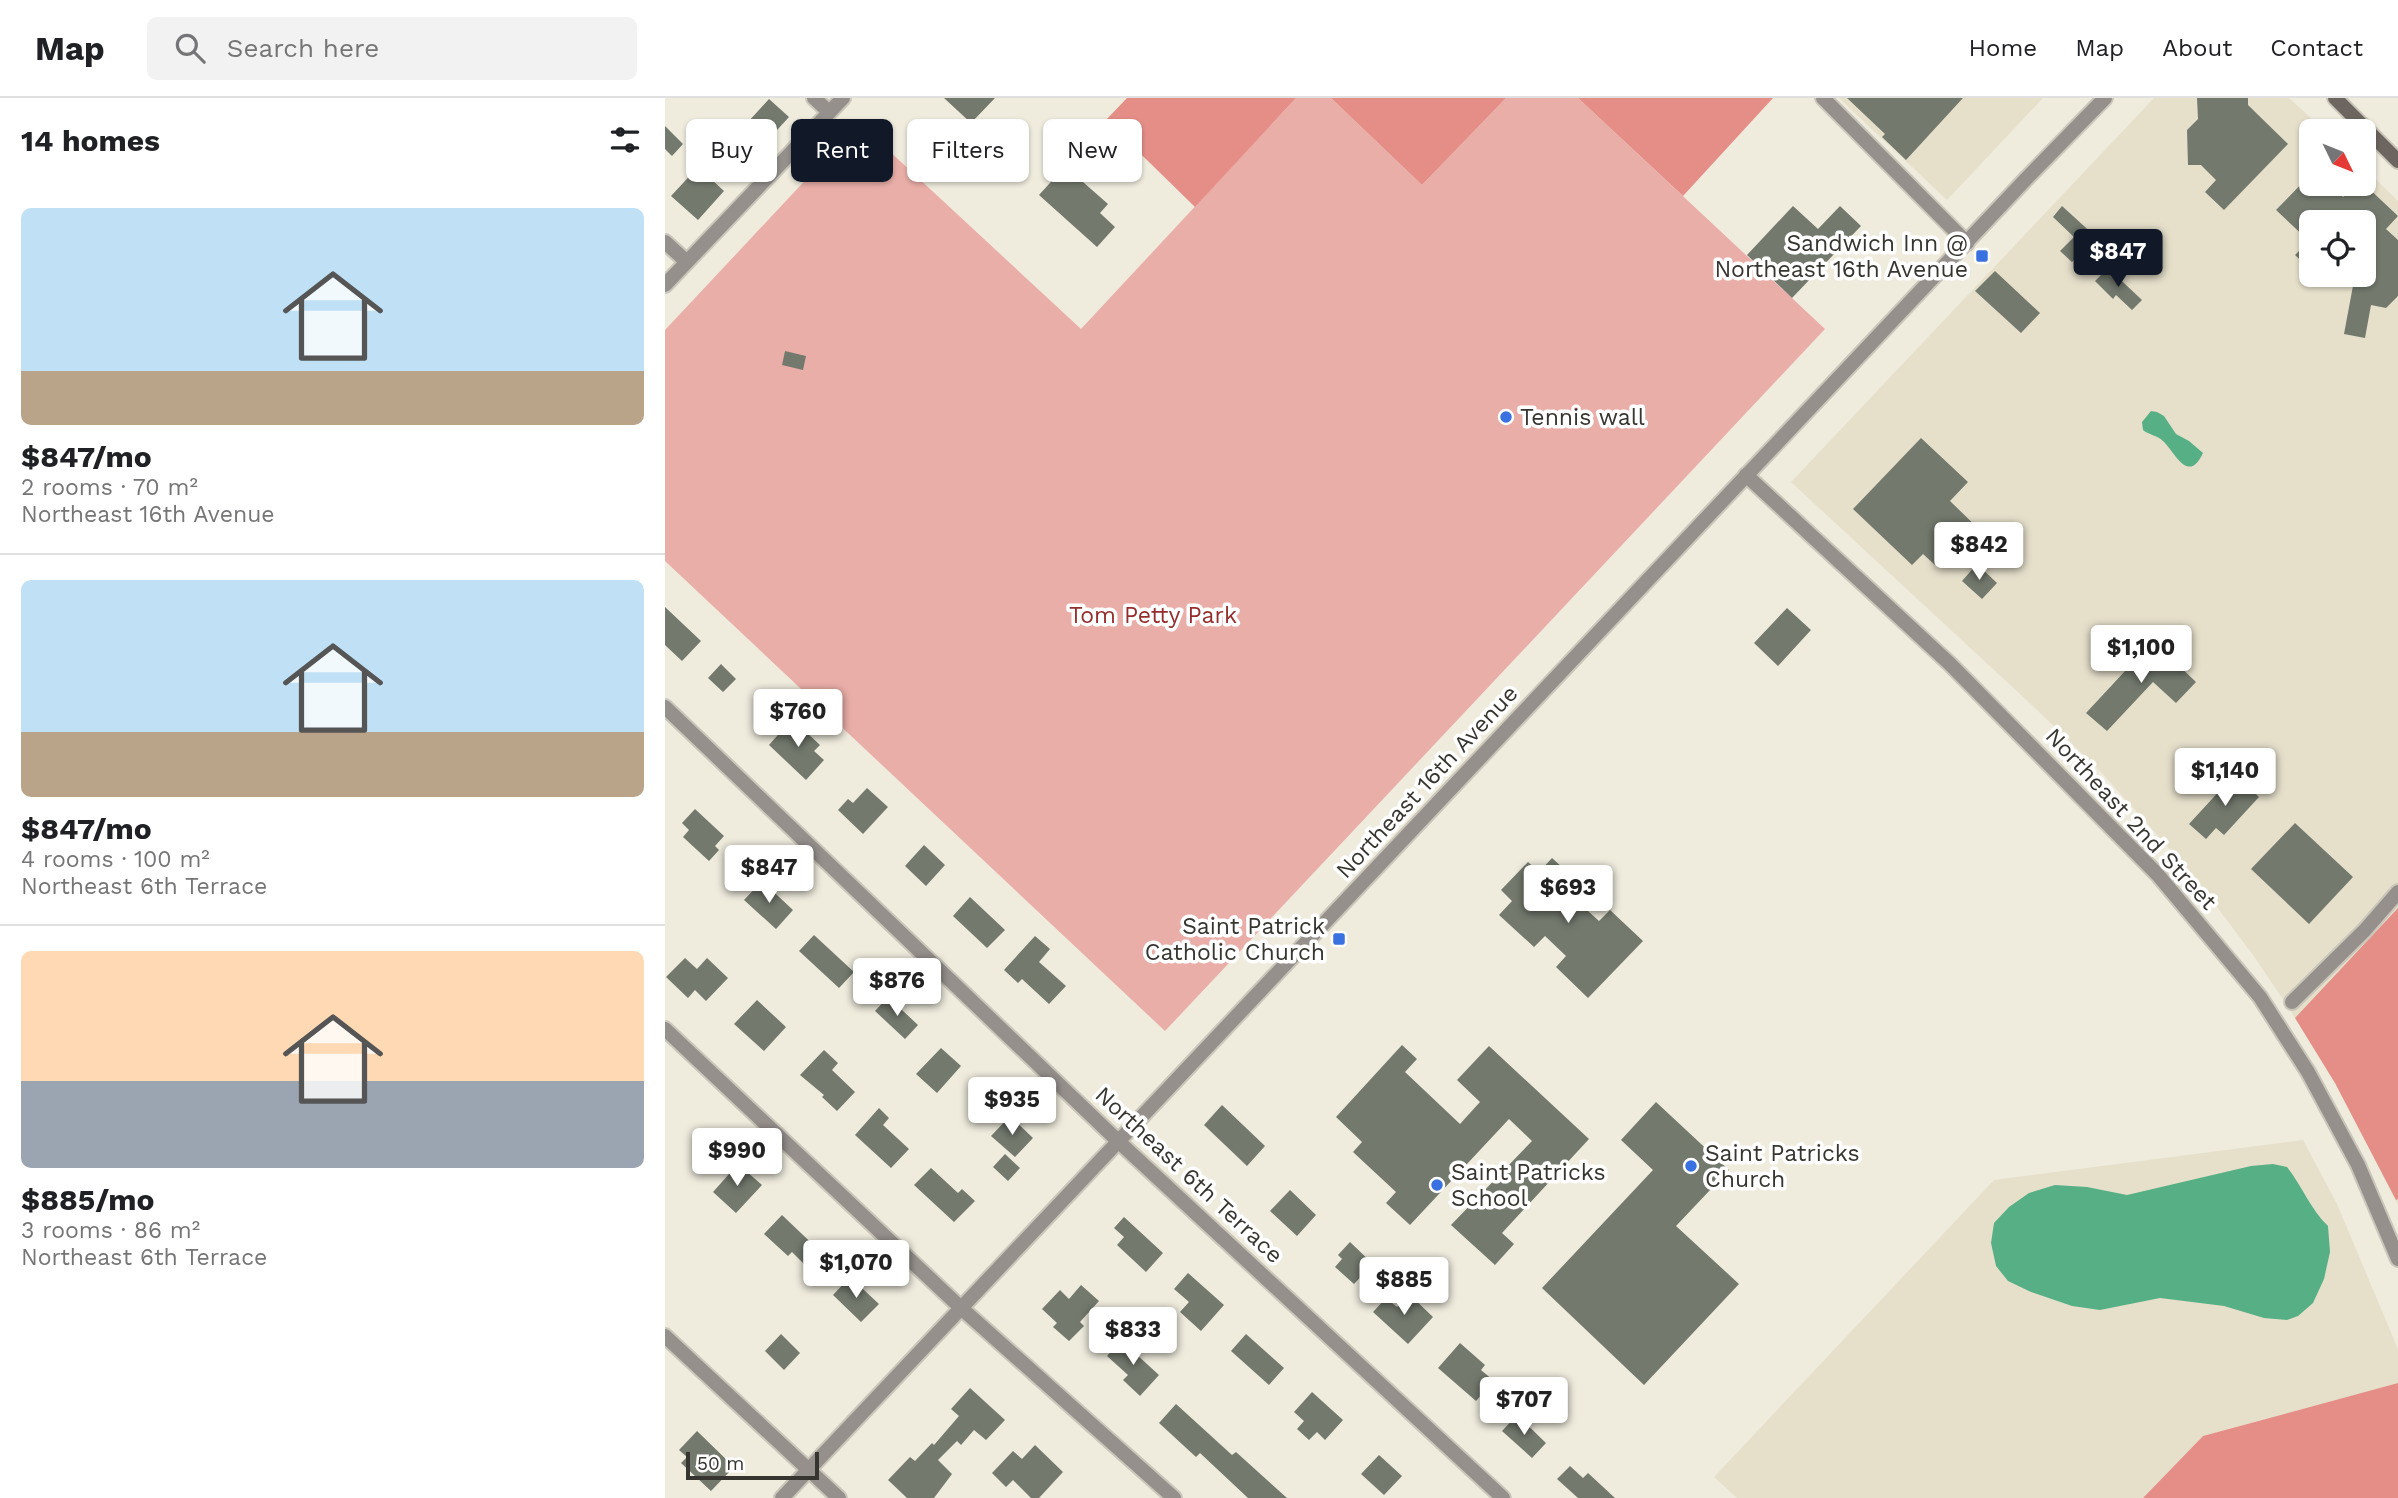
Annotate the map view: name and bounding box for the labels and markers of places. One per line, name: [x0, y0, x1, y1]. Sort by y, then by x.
place label: Sandwich Inn @ Northeast 16th Avenue: [1714, 230, 1968, 283]
pin: $847: [2077, 230, 2159, 289]
marker: Sandwich Inn @ Northeast 16th Avenue: [1974, 248, 1990, 264]
place label: Tennis wall: [1520, 404, 1645, 431]
marker: Tennis wall: [1498, 409, 1514, 425]
pin: $842: [1938, 522, 2020, 582]
pin: $1,100: [2084, 626, 2198, 685]
pin: $760: [757, 690, 839, 749]
pin: $1,140: [2168, 748, 2282, 808]
pin: $847: [728, 846, 810, 905]
pin: $693: [1527, 866, 1609, 925]
place label: Saint Patrick Catholic Church: [1145, 913, 1325, 966]
marker: Saint Patrick Catholic Church: [1331, 931, 1347, 947]
pin: $876: [856, 958, 938, 1018]
pin: $935: [971, 1077, 1053, 1137]
pin: $990: [696, 1128, 778, 1188]
place label: Saint Patricks Church: [1705, 1140, 1860, 1193]
marker: Saint Patricks Church: [1683, 1158, 1699, 1174]
place label: Saint Patricks School: [1451, 1159, 1606, 1212]
marker: Saint Patricks School: [1429, 1177, 1445, 1193]
pin: $1,070: [799, 1240, 913, 1300]
pin: $885: [1363, 1258, 1445, 1317]
pin: $833: [1092, 1308, 1174, 1367]
pin: $707: [1483, 1378, 1565, 1437]

